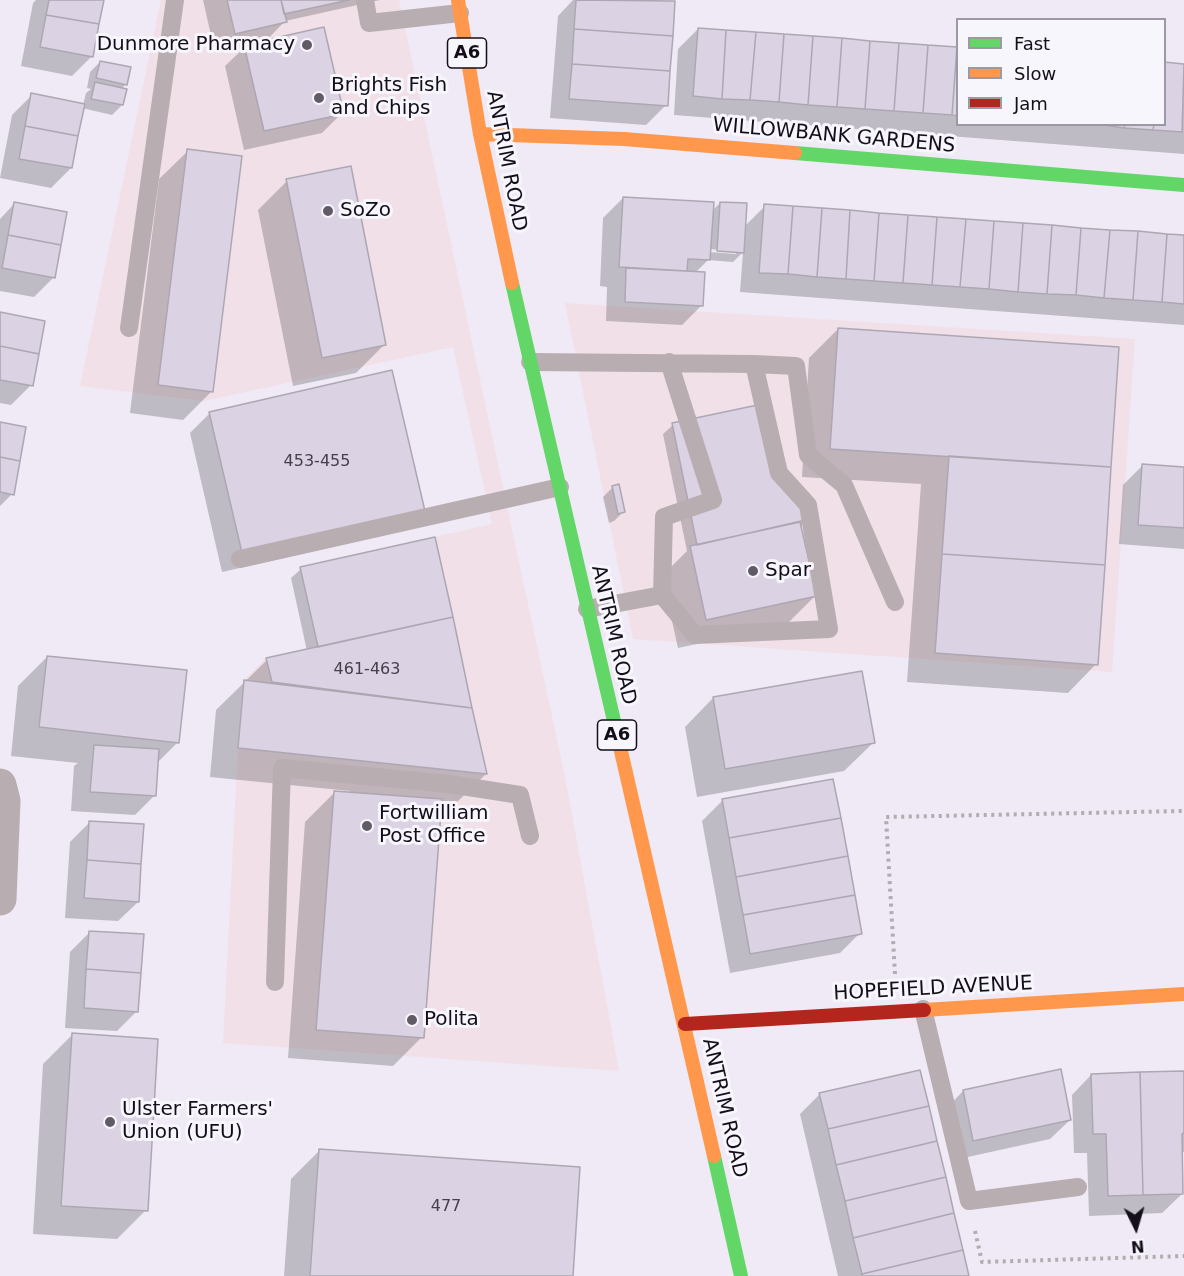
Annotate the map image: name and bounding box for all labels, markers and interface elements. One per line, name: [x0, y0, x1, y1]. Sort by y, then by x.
legend: [956, 18, 1166, 126]
place label: Dunmore Pharmacy: [97, 33, 295, 57]
text: Fast: [1014, 33, 1050, 54]
marker: Dunmore Pharmacy: [300, 38, 314, 52]
road number: A6: [448, 38, 486, 68]
text: Slow: [1014, 63, 1056, 84]
place label: Brights Fish and Chips: [331, 74, 447, 121]
street label: ANTRIM ROAD: [481, 89, 531, 233]
marker: Brights Fish and Chips: [312, 91, 326, 105]
text: Jam: [1014, 93, 1048, 114]
street label: WILLOWBANK GARDENS: [712, 113, 956, 159]
place label: SoZo: [340, 199, 391, 223]
marker: SoZo: [321, 204, 335, 218]
house number: 453-455: [284, 452, 350, 472]
place label: Spar: [765, 559, 811, 583]
street label: ANTRIM ROAD: [585, 563, 641, 707]
marker: Spar: [746, 564, 760, 578]
house number: 461-463: [334, 660, 400, 680]
road number: A6: [598, 720, 636, 750]
place label: Fortwilliam Post Office: [379, 802, 488, 849]
marker: Fortwilliam Post Office: [360, 819, 374, 833]
street label: HOPEFIELD AVENUE: [833, 972, 1033, 1006]
place label: Polita: [424, 1008, 479, 1032]
marker: Polita: [405, 1013, 419, 1027]
street label: ANTRIM ROAD: [696, 1036, 752, 1180]
place label: Ulster Farmers' Union (UFU): [122, 1098, 273, 1145]
marker: Ulster Farmers' Union (UFU): [103, 1115, 117, 1129]
house number: 477: [431, 1197, 461, 1217]
north arrow: [1106, 1198, 1166, 1258]
text: N: [1130, 1236, 1145, 1256]

